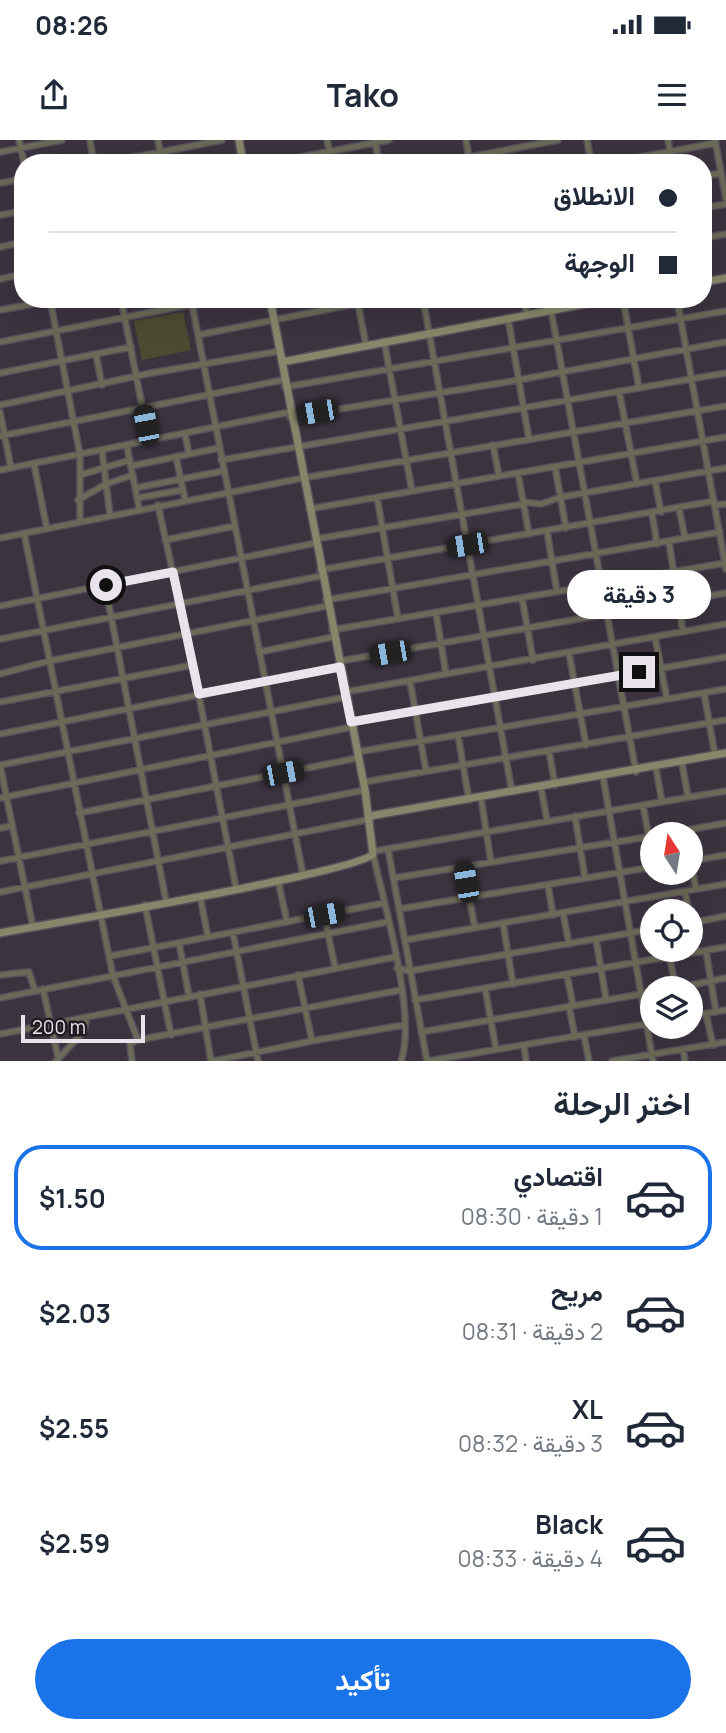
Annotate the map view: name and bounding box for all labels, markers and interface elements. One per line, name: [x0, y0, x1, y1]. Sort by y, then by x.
text: 08:26: [35, 7, 109, 43]
text: Tako: [327, 73, 399, 117]
icon: share: [35, 76, 73, 114]
icon: menu: [653, 76, 691, 114]
text: الانطلاق: [553, 177, 635, 213]
text: الوجهة: [564, 244, 635, 280]
car: [295, 398, 340, 426]
car: [132, 402, 161, 448]
car: [445, 531, 490, 559]
route start: [90, 569, 122, 601]
callout: 3 دقيقة: [567, 570, 711, 620]
text: 3 دقيقة: [603, 578, 675, 610]
car: [368, 639, 413, 667]
route end: [623, 656, 655, 688]
car: [261, 759, 306, 787]
north arrow: [640, 822, 704, 886]
map controls: [640, 822, 703, 1039]
car: [453, 859, 480, 905]
button: locate: [640, 899, 703, 962]
car: [302, 901, 347, 929]
button: layers: [640, 976, 703, 1039]
scale bar: [21, 1012, 145, 1044]
text: 200 m: [32, 1014, 86, 1040]
text: اختر الرحلة: [553, 1081, 691, 1125]
text: اقتصادي: [514, 1158, 603, 1194]
icon: car: [624, 1166, 687, 1229]
text: $1.50: [39, 1180, 106, 1216]
text: 1 دقيقة · 08:30: [461, 1200, 603, 1232]
text: مريح: [551, 1273, 603, 1309]
icon: car: [624, 1281, 687, 1344]
text: $2.03: [39, 1295, 111, 1331]
text: 2 دقيقة · 08:31: [462, 1315, 603, 1347]
text: XL: [572, 1391, 603, 1427]
icon: car: [624, 1396, 687, 1459]
text: $2.55: [39, 1410, 109, 1446]
text: 3 دقيقة · 08:32: [458, 1427, 603, 1459]
text: Black: [535, 1506, 603, 1542]
icon: car: [624, 1511, 687, 1574]
text: $2.59: [39, 1525, 110, 1561]
text: 4 دقيقة · 08:33: [457, 1542, 603, 1574]
button: تأكيد: [35, 1639, 691, 1719]

